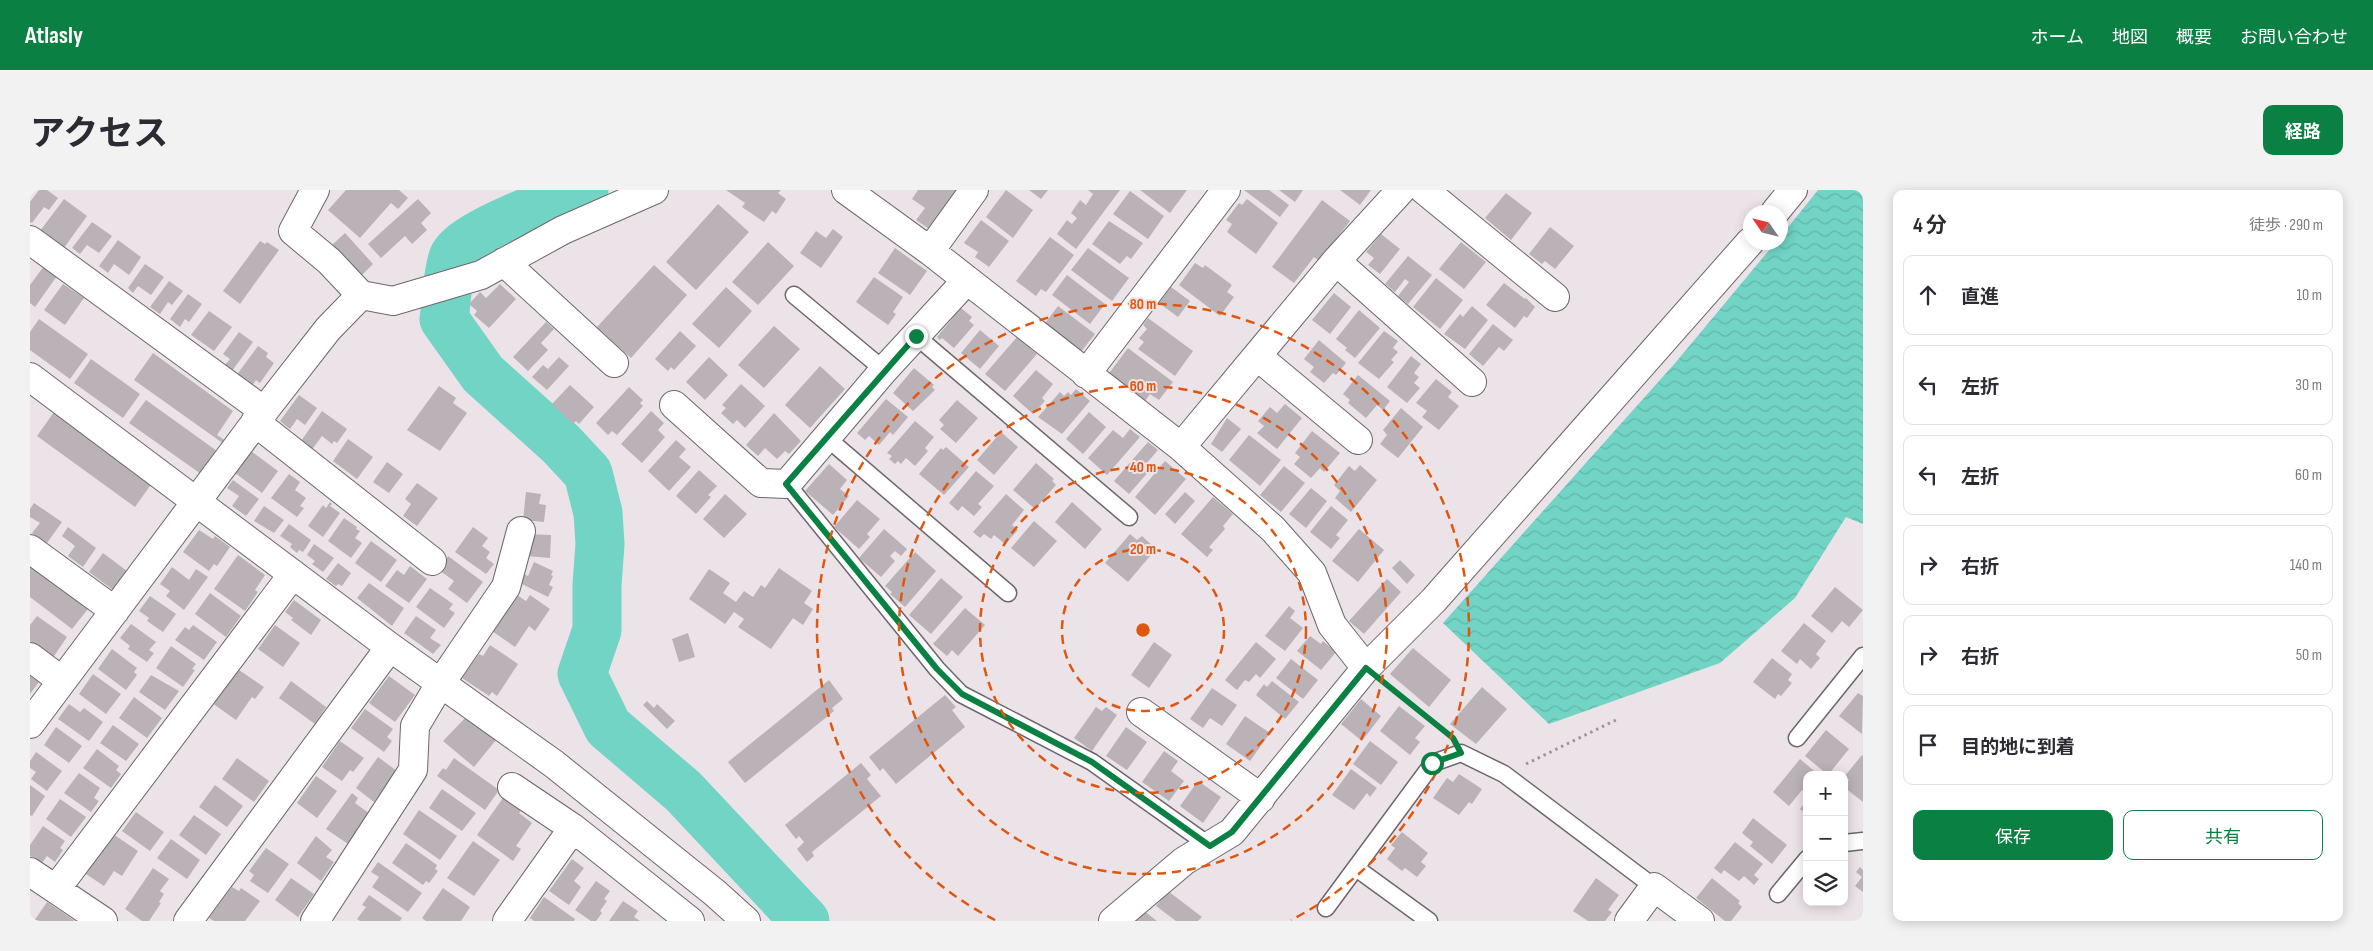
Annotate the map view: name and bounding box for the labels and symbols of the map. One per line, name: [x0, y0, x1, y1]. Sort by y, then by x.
north arrow: [1743, 205, 1788, 250]
text: 80 m: [1130, 295, 1156, 314]
route end: [905, 325, 928, 348]
text: 60 m: [1130, 377, 1156, 396]
text: 40 m: [1130, 458, 1156, 477]
text: 20 m: [1130, 540, 1156, 559]
centre of rings: [1134, 621, 1152, 639]
route start: [1421, 752, 1444, 775]

